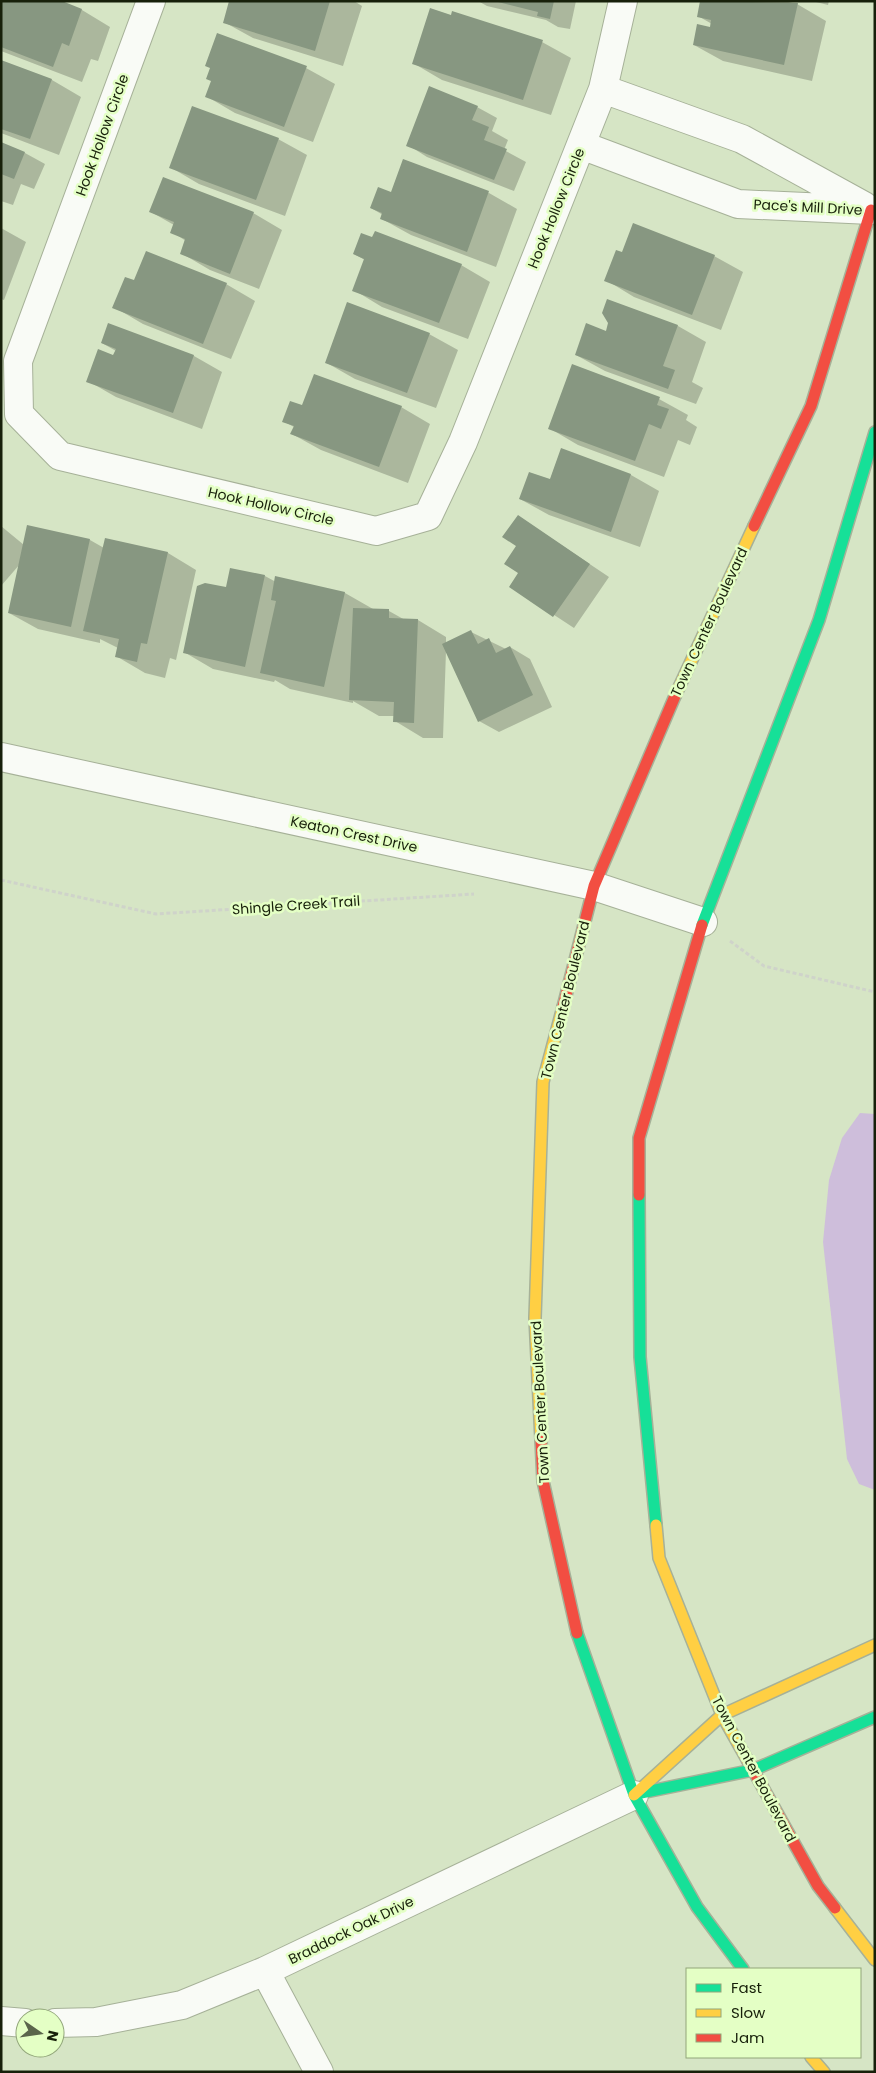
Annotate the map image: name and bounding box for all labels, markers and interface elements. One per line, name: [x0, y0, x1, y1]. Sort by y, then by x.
street label: Hook Hollow Circle: [71, 71, 133, 199]
street label: Hook Hollow Circle: [523, 144, 589, 271]
street label: Pace's Mill Drive: [753, 194, 863, 220]
street label: Hook Hollow Circle: [206, 482, 336, 530]
street label: Town Center Boulevard: [666, 544, 752, 700]
street label: Keaton Crest Drive: [289, 811, 420, 857]
street label: Shingle Creek Trail: [231, 891, 361, 919]
street label: Town Center Boulevard: [536, 919, 594, 1081]
street label: Town Center Boulevard: [526, 1320, 554, 1484]
street label: Town Center Boulevard: [707, 1693, 801, 1845]
street label: Braddock Oak Drive: [285, 1891, 417, 1969]
legend: [686, 1968, 861, 2058]
text: Fast: [731, 1977, 762, 1998]
text: Slow: [731, 2002, 766, 2023]
north arrow: [15, 2008, 65, 2058]
text: Jam: [731, 2027, 765, 2048]
text: N: [42, 2029, 64, 2043]

